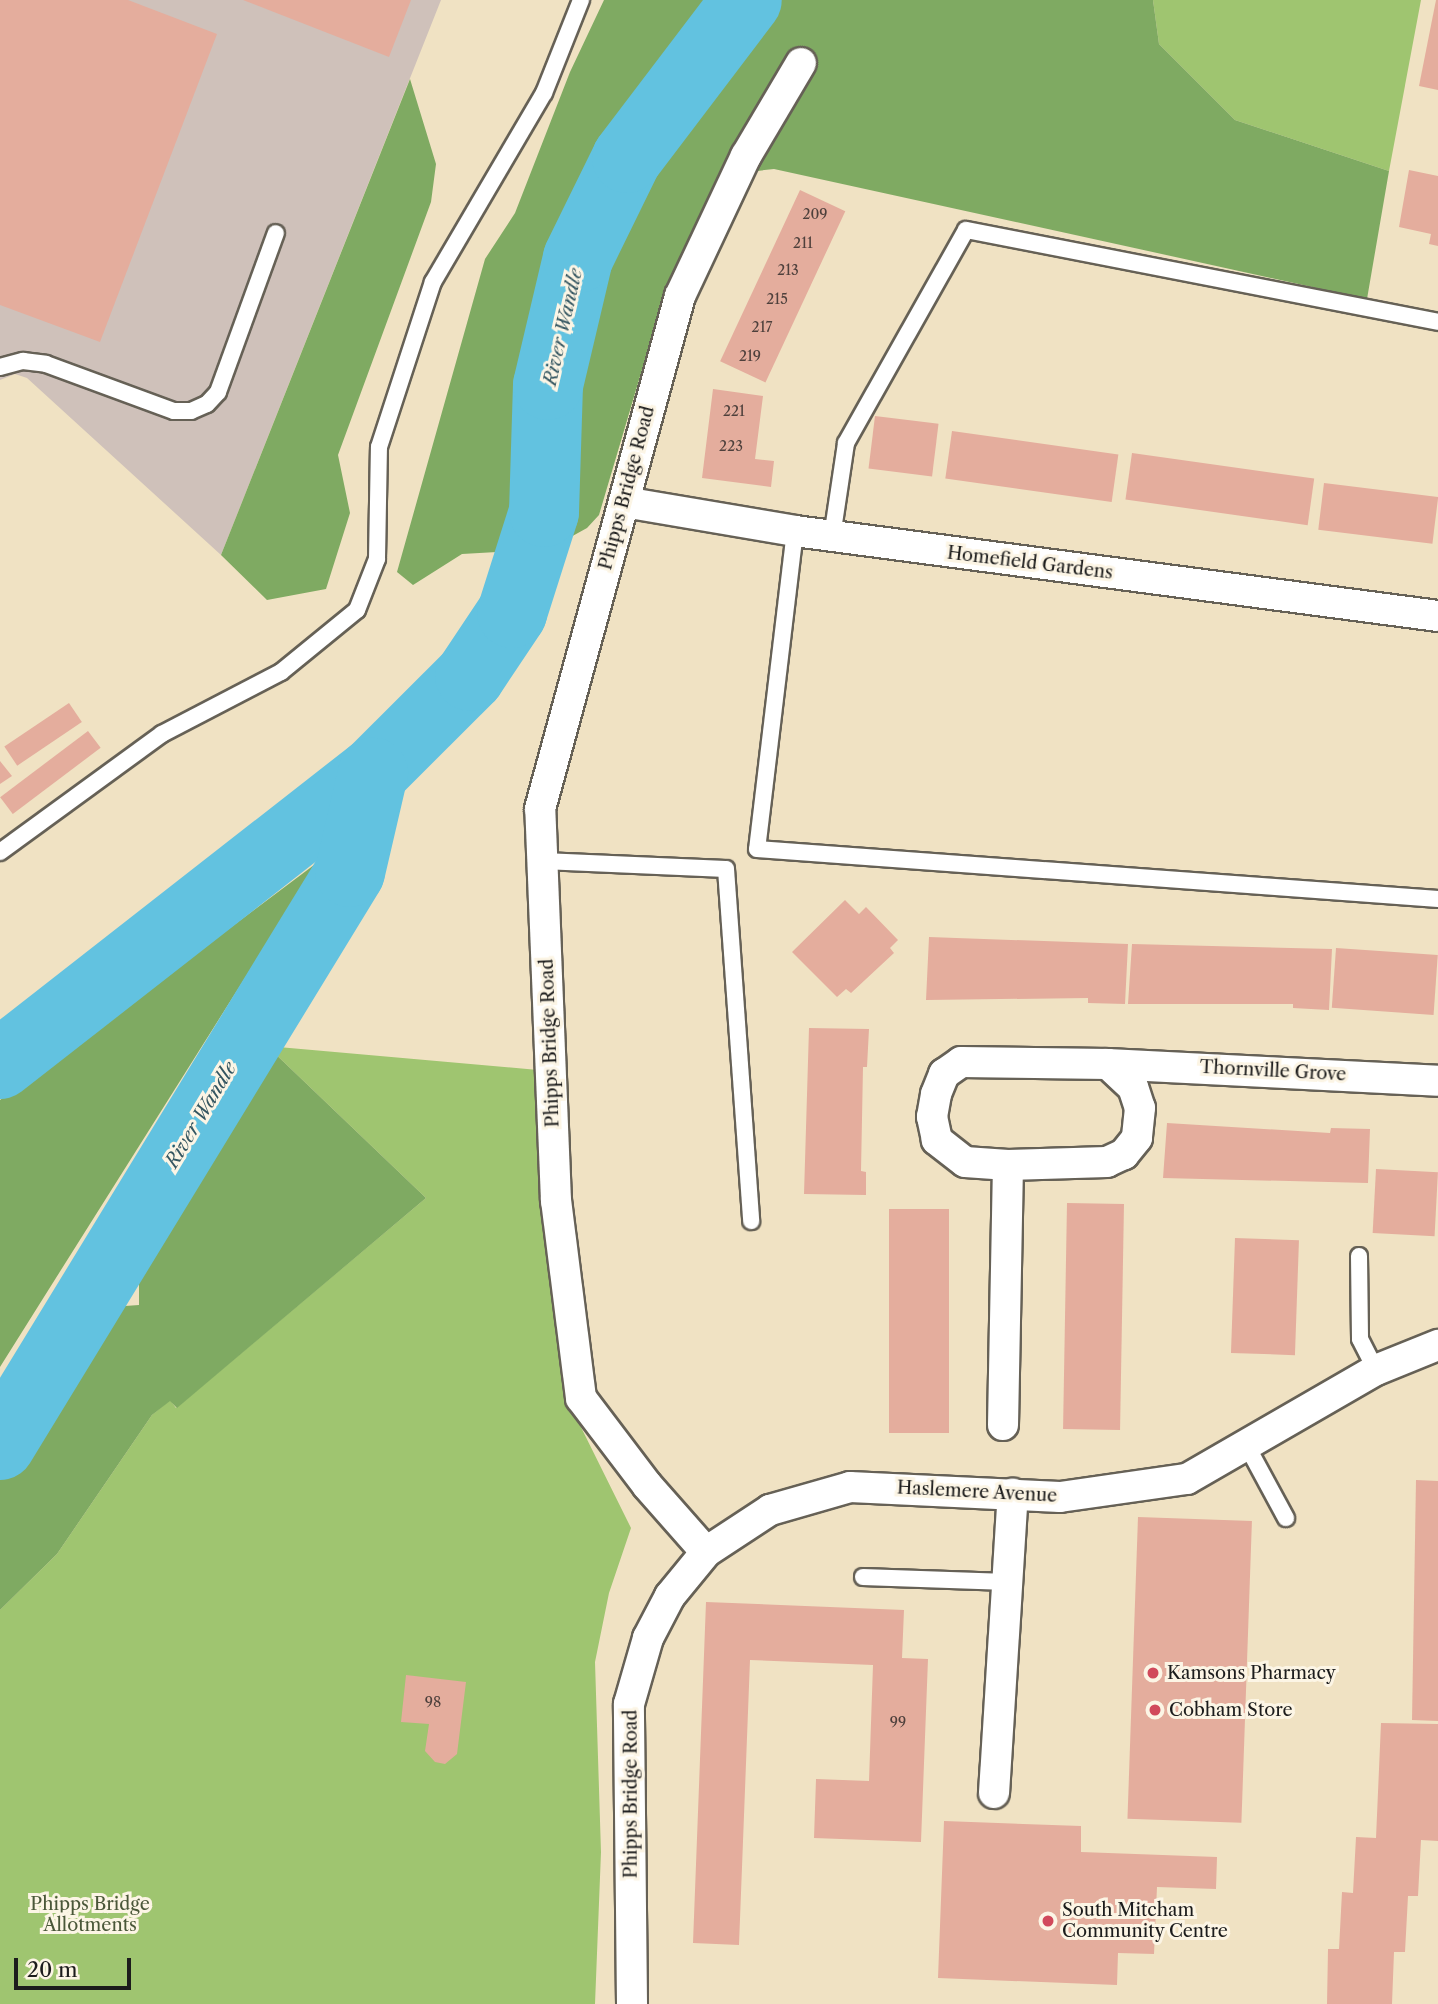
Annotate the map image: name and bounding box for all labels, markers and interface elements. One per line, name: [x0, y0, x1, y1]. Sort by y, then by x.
house number: 209: [802, 206, 828, 222]
house number: 211: [793, 235, 813, 251]
house number: 213: [777, 262, 799, 278]
water label: River Wandle: [538, 266, 588, 388]
house number: 215: [766, 291, 788, 307]
house number: 217: [752, 319, 772, 335]
house number: 219: [739, 348, 761, 364]
house number: 221: [723, 403, 745, 419]
street label: Phipps Bridge Road: [595, 404, 659, 572]
house number: 223: [719, 438, 743, 454]
street label: Homefield Gardens: [946, 542, 1114, 584]
street label: Phipps Bridge Road: [536, 958, 564, 1128]
street label: Thornville Grove: [1199, 1056, 1347, 1086]
water label: River Wandle: [160, 1058, 242, 1172]
street label: Haslemere Avenue: [896, 1477, 1058, 1507]
place label: Kamsons Pharmacy: [1167, 1662, 1336, 1684]
marker: Kamsons Pharmacy: [1145, 1665, 1161, 1681]
house number: 98: [425, 1694, 441, 1710]
place label: Cobham Store: [1169, 1699, 1293, 1721]
marker: Cobham Store: [1147, 1702, 1163, 1718]
street label: Phipps Bridge Road: [620, 1710, 642, 1878]
house number: 99: [890, 1714, 906, 1730]
park label: Phipps Bridge Allotments: [30, 1894, 150, 1937]
place label: South Mitcham Community Centre: [1062, 1900, 1228, 1942]
marker: South Mitcham Community Centre: [1040, 1913, 1056, 1929]
scale bar: [18, 1944, 135, 1988]
text: 20 m: [27, 1957, 78, 1982]

